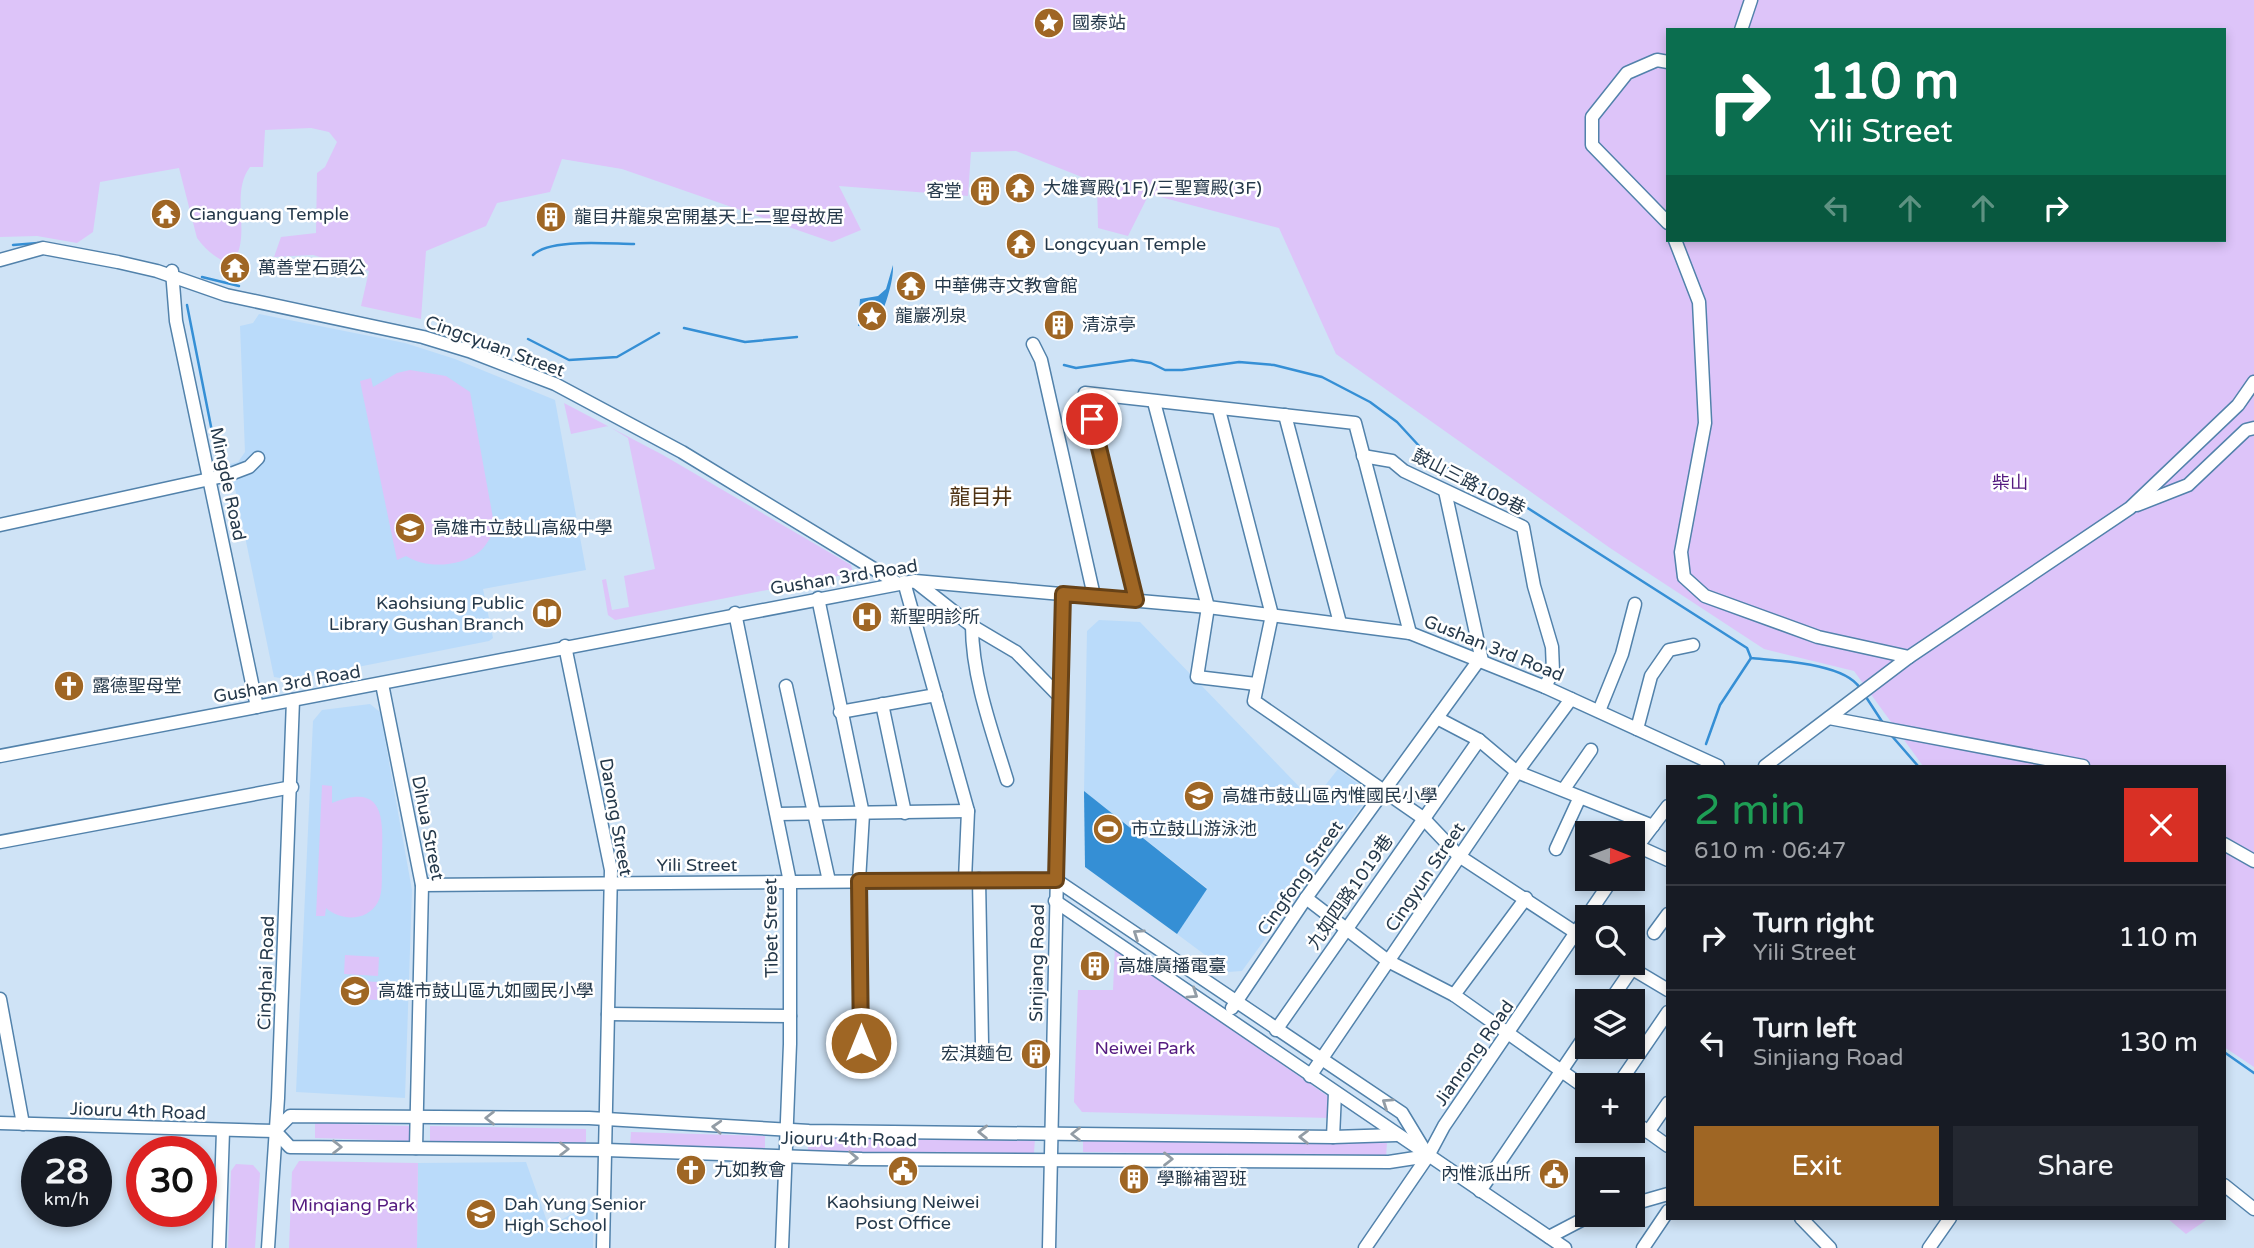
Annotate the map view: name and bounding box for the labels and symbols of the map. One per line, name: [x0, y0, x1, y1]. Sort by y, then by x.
place icon: 國泰站: [1032, 6, 1066, 40]
place label: 國泰站: [1072, 12, 1126, 34]
temple icon: 大雄寶殿(1F)/三聖寶殿(3F): [1003, 171, 1037, 205]
building icon: 客堂: [968, 174, 1002, 208]
place label: 大雄寶殿(1F)/三聖寶殿(3F): [1043, 177, 1262, 199]
place label: 客堂: [926, 180, 962, 202]
temple icon: Cianguang Temple: [149, 197, 183, 231]
building icon: 龍目井龍泉宮開基天上二聖母故居: [534, 200, 568, 234]
place label: Cianguang Temple: [189, 203, 349, 225]
place label: 龍目井龍泉宮開基天上二聖母故居: [574, 206, 844, 228]
temple icon: Longcyuan Temple: [1004, 227, 1038, 261]
place label: Longcyuan Temple: [1044, 233, 1206, 255]
temple icon: 萬善堂石頭公: [218, 251, 252, 285]
place label: 萬善堂石頭公: [258, 257, 366, 279]
temple icon: 中華佛寺文教會館: [894, 269, 928, 303]
place label: 中華佛寺文教會館: [934, 275, 1078, 297]
place icon: 龍巖冽泉: [855, 299, 889, 333]
place label: 龍巖冽泉: [895, 305, 967, 327]
building icon: 清涼亭: [1042, 308, 1076, 342]
street label: Cingcyuan Street: [422, 311, 568, 381]
place label: 清涼亭: [1082, 314, 1136, 336]
pin: [1062, 389, 1122, 449]
street label: Mingde Road: [205, 425, 251, 543]
street label: 鼓山三路109巷: [1409, 444, 1529, 520]
park label: 柴山: [1992, 472, 2028, 494]
district label: 龍目井: [950, 485, 1013, 510]
school or university icon: 高雄市立鼓山高級中學: [393, 511, 427, 545]
place label: 高雄市立鼓山高級中學: [433, 517, 613, 539]
street label: Gushan 3rd Road: [769, 554, 919, 600]
place label: Kaohsiung Public Library Gushan Branch: [329, 592, 524, 635]
library icon: Kaohsiung Public Library Gushan Branch: [530, 596, 564, 630]
hospital icon: 新聖明診所: [850, 600, 884, 634]
place label: 新聖明診所: [890, 606, 980, 628]
street label: Gushan 3rd Road: [1421, 610, 1567, 686]
street label: Gushan 3rd Road: [212, 660, 362, 708]
church icon: 露德聖母堂: [52, 669, 86, 703]
place label: 露德聖母堂: [92, 675, 182, 697]
street label: Darong Street: [595, 756, 637, 878]
street label: Dihua Street: [407, 774, 449, 882]
school or university icon: 高雄市鼓山區內惟國民小學: [1182, 779, 1216, 813]
place label: 高雄市鼓山區內惟國民小學: [1222, 785, 1438, 807]
sports icon: 市立鼓山游泳池: [1091, 812, 1125, 846]
street label: Cingfong Street: [1252, 816, 1348, 940]
place label: 市立鼓山游泳池: [1131, 818, 1257, 840]
street label: Cingyun Street: [1380, 818, 1470, 936]
north arrow: [1575, 821, 1645, 891]
street label: 九如四路1019巷: [1302, 830, 1398, 954]
street label: Yili Street: [657, 854, 738, 876]
street label: Tibet Street: [759, 878, 783, 978]
street label: Sinjiang Road: [1025, 904, 1049, 1022]
street label: Cinghai Road: [253, 915, 279, 1031]
one-way arrow: [1132, 929, 1145, 942]
building icon: 高雄廣播電臺: [1078, 949, 1112, 983]
place label: 高雄廣播電臺: [1118, 955, 1226, 977]
school or university icon: 高雄市鼓山區九如國民小學: [338, 974, 372, 1008]
place label: 高雄市鼓山區九如國民小學: [378, 980, 594, 1002]
one-way arrow: [1185, 986, 1198, 998]
street label: Jianrong Road: [1429, 996, 1519, 1110]
position arrow: [824, 1006, 898, 1080]
building icon: 宏淇麵包: [1019, 1037, 1053, 1071]
park label: Neiwei Park: [1095, 1037, 1196, 1059]
place label: 宏淇麵包: [941, 1043, 1013, 1065]
street label: Jiouru 4th Road: [69, 1098, 207, 1124]
one-way arrow: [1382, 1099, 1395, 1111]
one-way arrow: [484, 1110, 495, 1126]
one-way arrow: [712, 1120, 723, 1135]
one-way arrow: [977, 1125, 988, 1140]
one-way arrow: [1070, 1126, 1081, 1142]
street label: Jiouru 4th Road: [781, 1127, 917, 1151]
one-way arrow: [1298, 1129, 1308, 1145]
speed limit sign: 30: [126, 1136, 217, 1227]
one-way arrow: [332, 1139, 343, 1155]
one-way arrow: [560, 1141, 570, 1157]
one-way arrow: [847, 1151, 858, 1166]
one-way arrow: [1163, 1151, 1174, 1167]
church icon: 九如教會: [674, 1153, 708, 1187]
public building icon: Kaohsiung Neiwei Post Office: [886, 1154, 920, 1188]
public building icon: 內惟派出所: [1537, 1157, 1571, 1191]
place label: 九如教會: [714, 1159, 786, 1181]
building icon: 學聯補習班: [1117, 1162, 1151, 1196]
place label: 內惟派出所: [1441, 1163, 1531, 1185]
place label: 學聯補習班: [1157, 1168, 1247, 1190]
place label: Kaohsiung Neiwei Post Office: [827, 1191, 979, 1234]
place label: Dah Yung Senior High School: [504, 1193, 646, 1236]
park label: Minqiang Park: [291, 1194, 415, 1216]
school or university icon: Dah Yung Senior High School: [464, 1197, 498, 1231]

